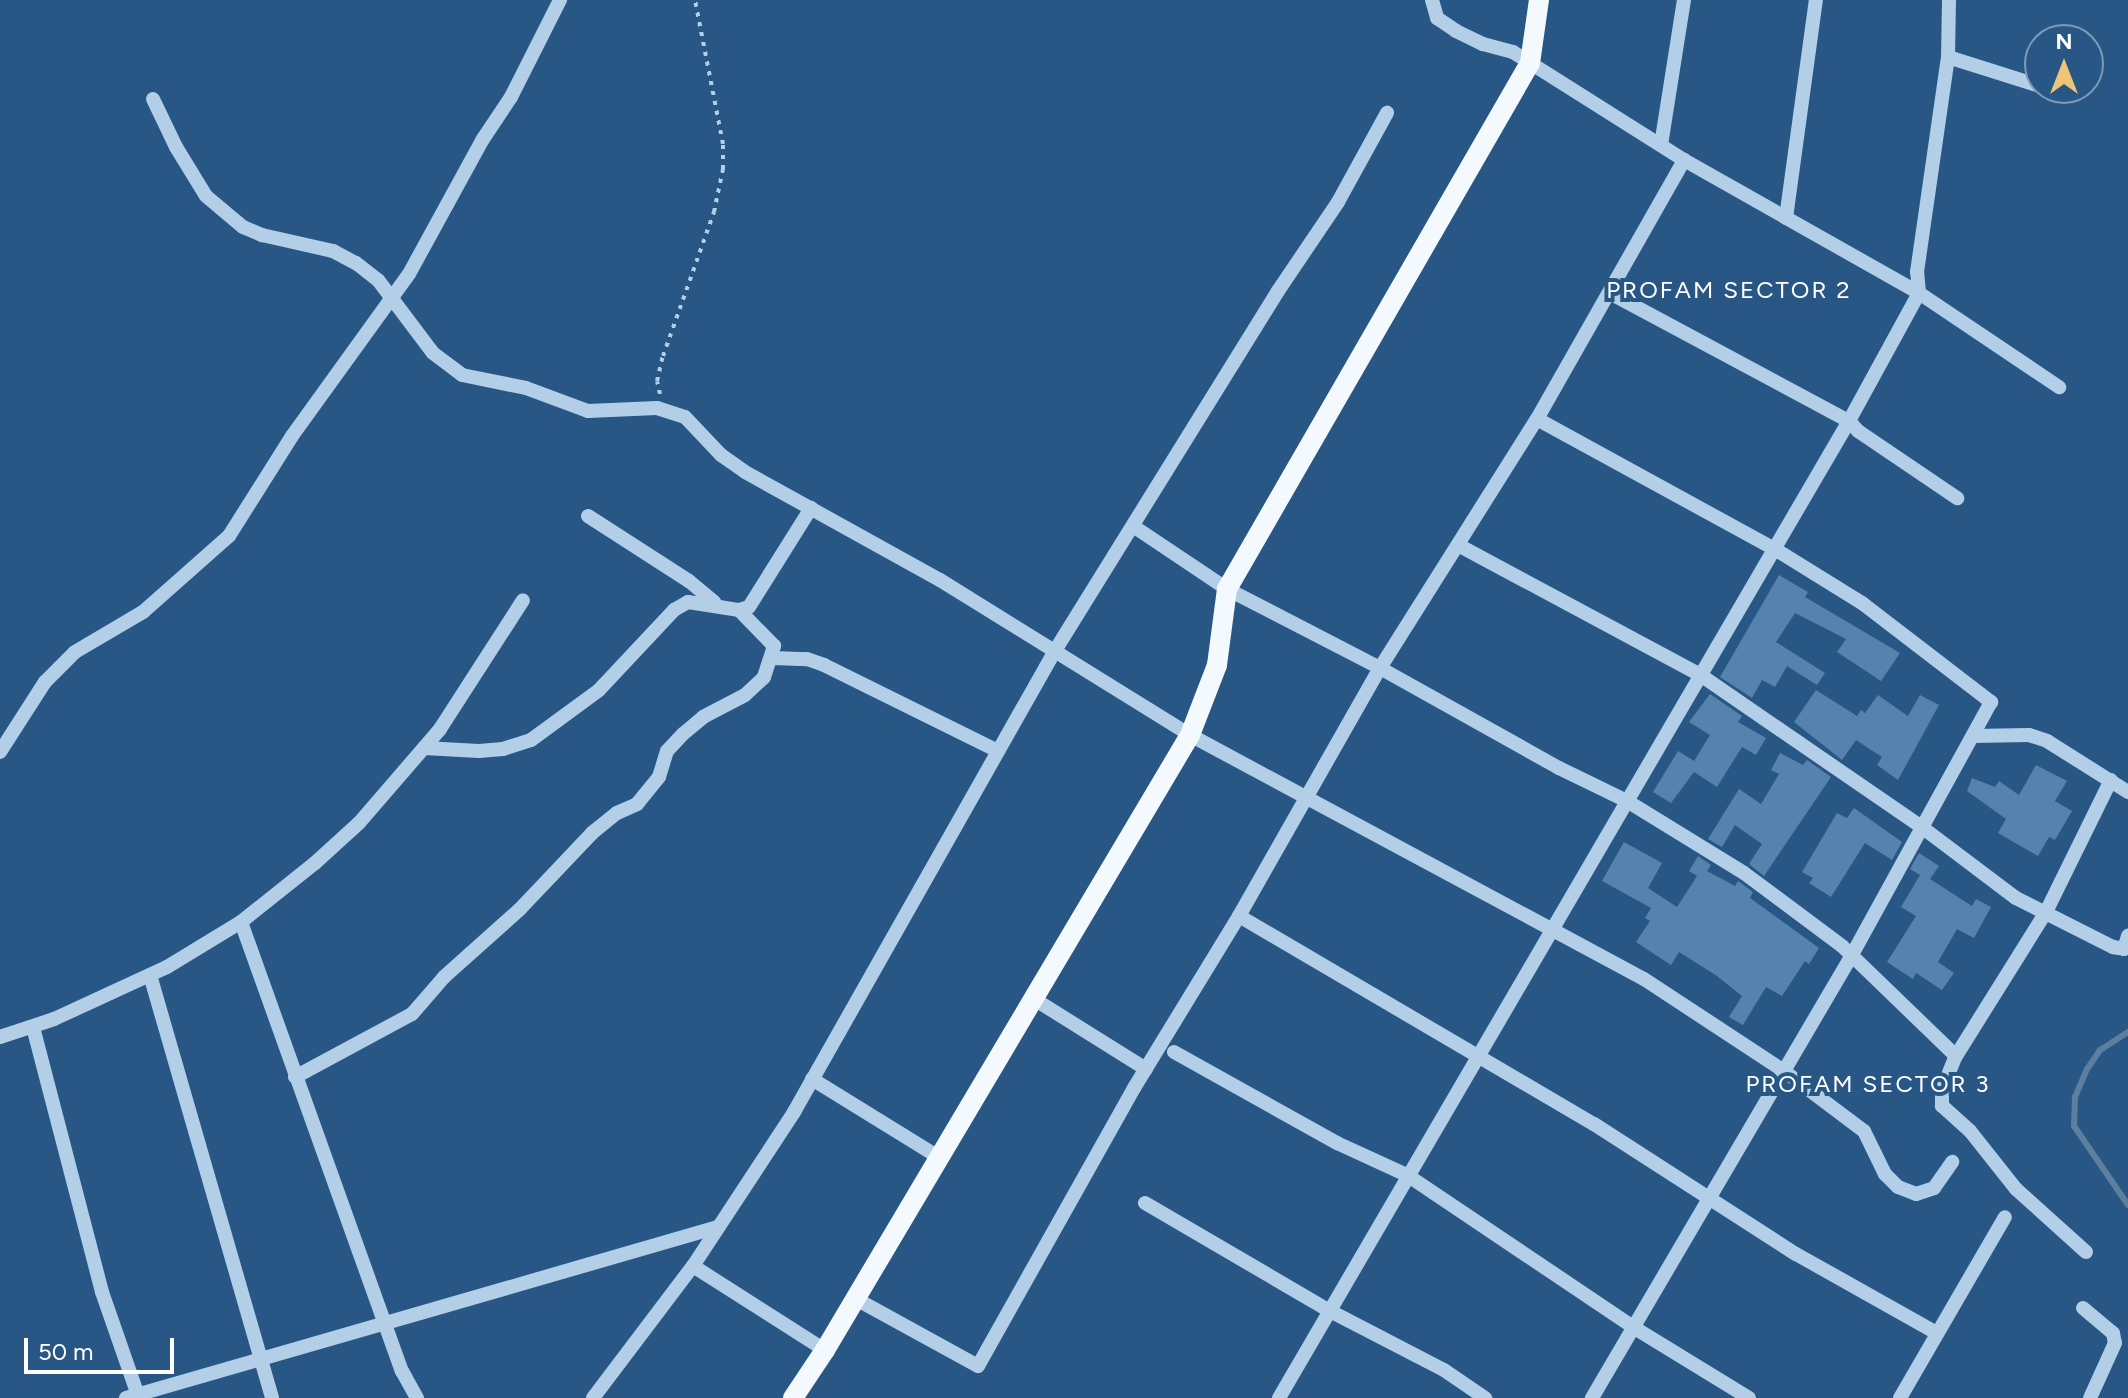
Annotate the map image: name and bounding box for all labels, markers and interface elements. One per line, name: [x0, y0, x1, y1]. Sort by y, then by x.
north arrow: [2024, 24, 2104, 104]
text: N: [2055, 28, 2073, 55]
district label: PROFAM SECTOR 2: [1606, 276, 1852, 304]
district label: PROFAM SECTOR 3: [1745, 1070, 1991, 1098]
scale bar: [28, 1322, 178, 1372]
text: 50 m: [38, 1337, 94, 1366]

